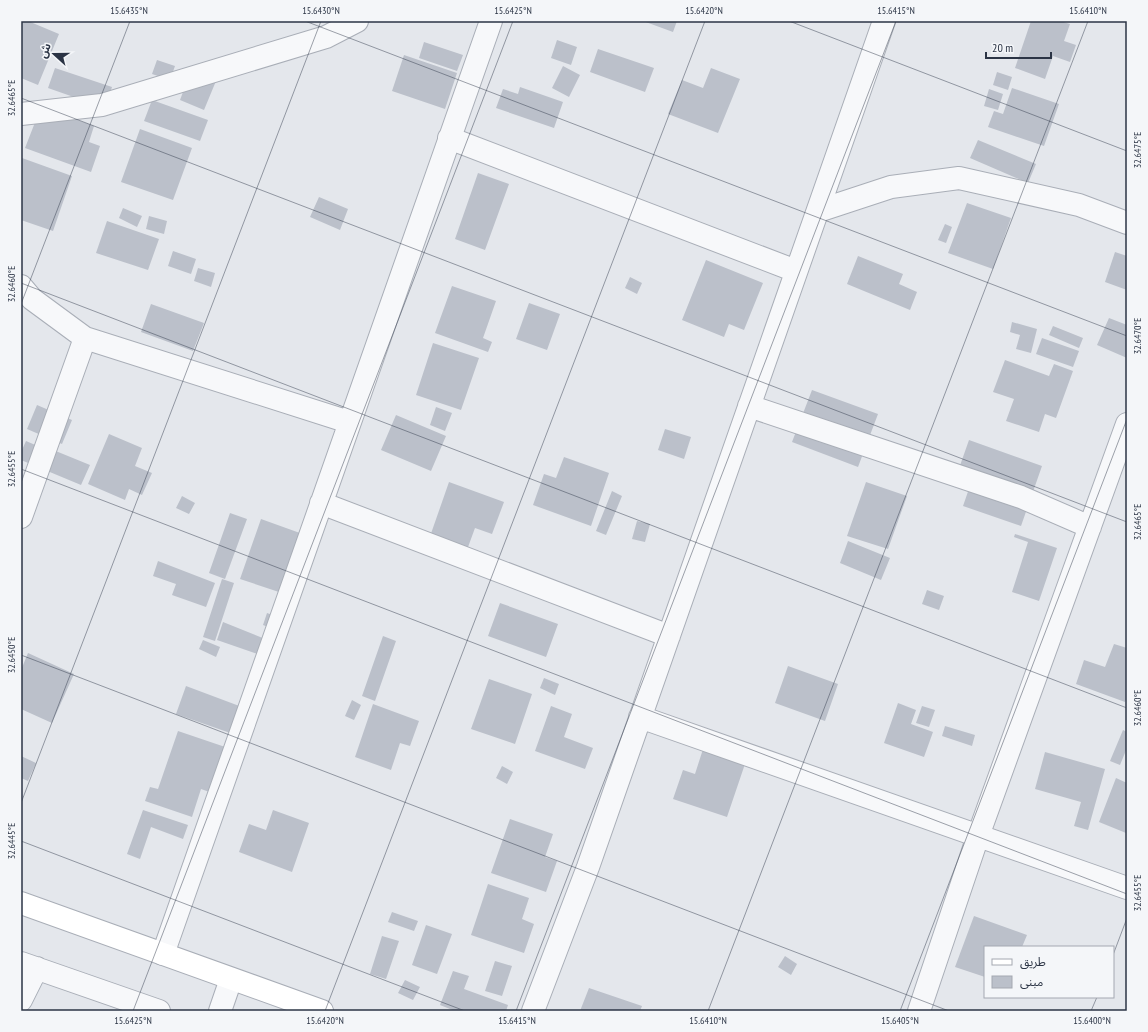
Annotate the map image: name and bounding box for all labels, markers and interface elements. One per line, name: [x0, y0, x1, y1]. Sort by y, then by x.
text: 15.6435°N: [110, 4, 148, 17]
text: 15.6430°N: [302, 4, 340, 17]
text: 15.6425°N: [494, 4, 532, 17]
text: 15.6420°N: [685, 4, 723, 17]
text: 15.6415°N: [877, 4, 915, 17]
text: 15.6410°N: [1069, 4, 1107, 17]
north arrow: [34, 34, 74, 74]
scale bar: [986, 34, 1051, 60]
text: 20 m: [992, 40, 1013, 55]
text: ش: [35, 41, 54, 60]
text: 32.6465°E: [5, 80, 18, 116]
text: 32.6475°E: [1131, 132, 1144, 168]
text: 32.6460°E: [5, 266, 18, 302]
text: 32.6470°E: [1131, 318, 1144, 354]
text: 32.6455°E: [5, 451, 18, 487]
text: 32.6465°E: [1131, 504, 1144, 540]
text: 32.6450°E: [5, 637, 18, 673]
text: 32.6460°E: [1131, 690, 1144, 726]
text: 32.6445°E: [5, 823, 18, 859]
text: 32.6455°E: [1131, 875, 1144, 911]
legend: [984, 946, 1114, 998]
text: طريق: [1020, 954, 1046, 970]
text: مبنى: [1020, 974, 1043, 989]
text: 15.6425°N: [114, 1014, 152, 1027]
text: 15.6420°N: [306, 1014, 344, 1027]
text: 15.6415°N: [498, 1014, 536, 1027]
text: 15.6410°N: [689, 1014, 727, 1027]
text: 15.6405°N: [881, 1014, 919, 1027]
text: 15.6400°N: [1073, 1014, 1111, 1027]

